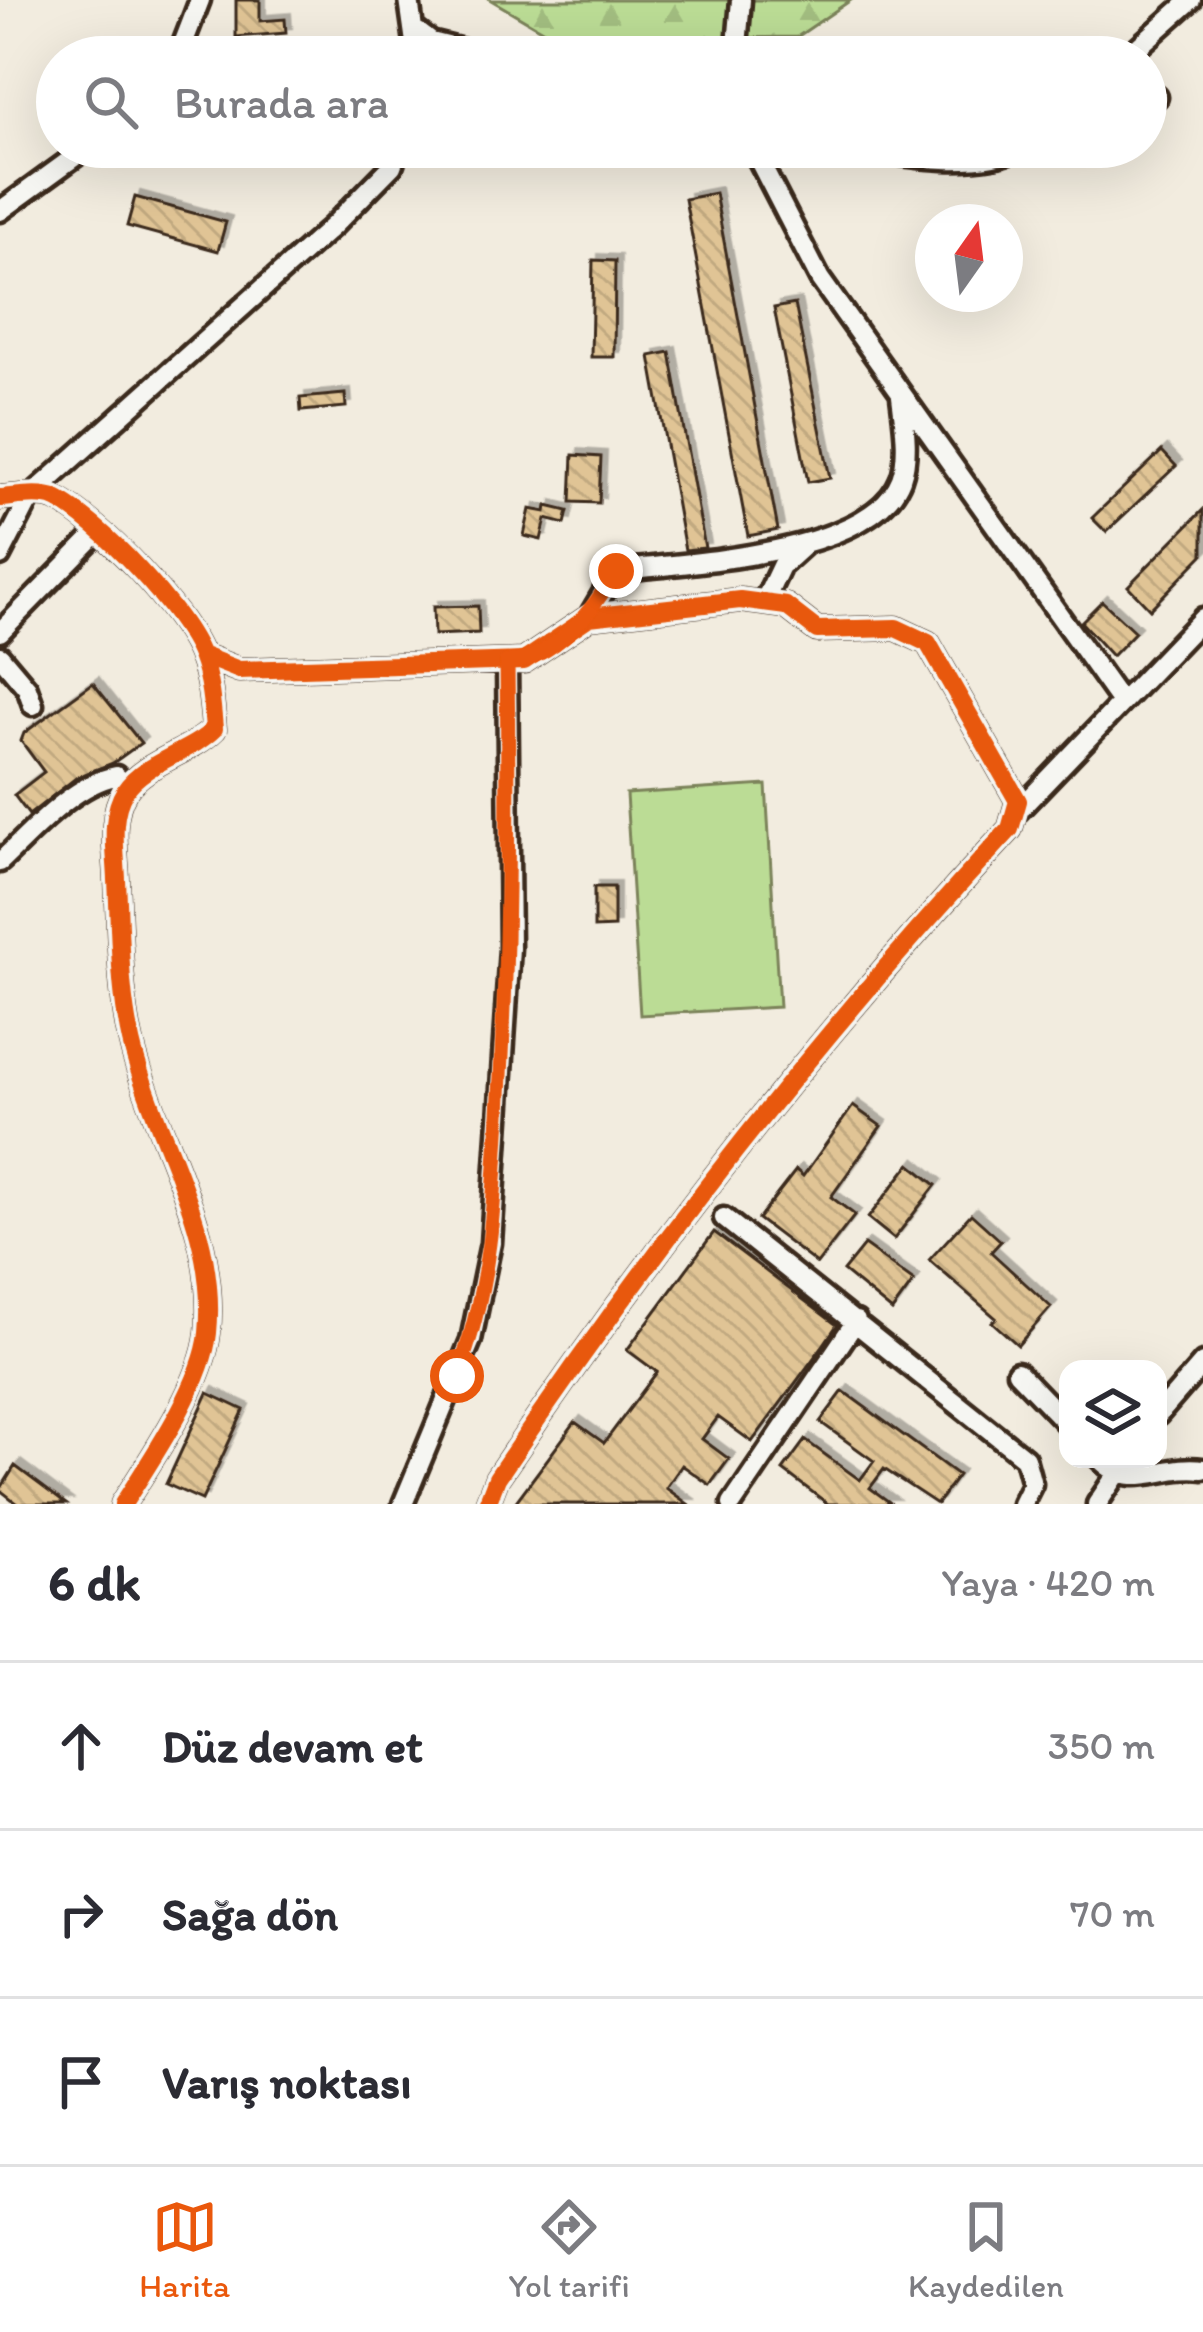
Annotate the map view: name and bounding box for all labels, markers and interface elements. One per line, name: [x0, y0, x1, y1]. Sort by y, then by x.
search box: [36, 36, 1167, 168]
icon: search: [78, 69, 144, 135]
text: Burada ara: [174, 75, 389, 129]
north arrow: [915, 204, 1023, 312]
route end: [589, 544, 643, 598]
route start: [430, 1349, 484, 1403]
map controls: [1059, 1360, 1167, 1468]
button: layers: [1059, 1360, 1167, 1468]
text: 6 dk: [48, 1552, 141, 1613]
text: Yaya · 420 m: [942, 1559, 1155, 1606]
icon: ahead: [48, 1713, 114, 1779]
text: Düz devam et: [162, 1719, 423, 1773]
text: 350 m: [1048, 1722, 1155, 1769]
icon: right: [48, 1881, 114, 1947]
text: Sağa dön: [162, 1887, 338, 1941]
text: 70 m: [1070, 1890, 1155, 1937]
icon: arrive: [48, 2049, 114, 2115]
text: Varış noktası: [162, 2055, 411, 2109]
tab: Harita: [139, 2194, 230, 2305]
tab: Yol tarifi: [508, 2194, 630, 2305]
tab: Kaydedilen: [908, 2194, 1064, 2305]

